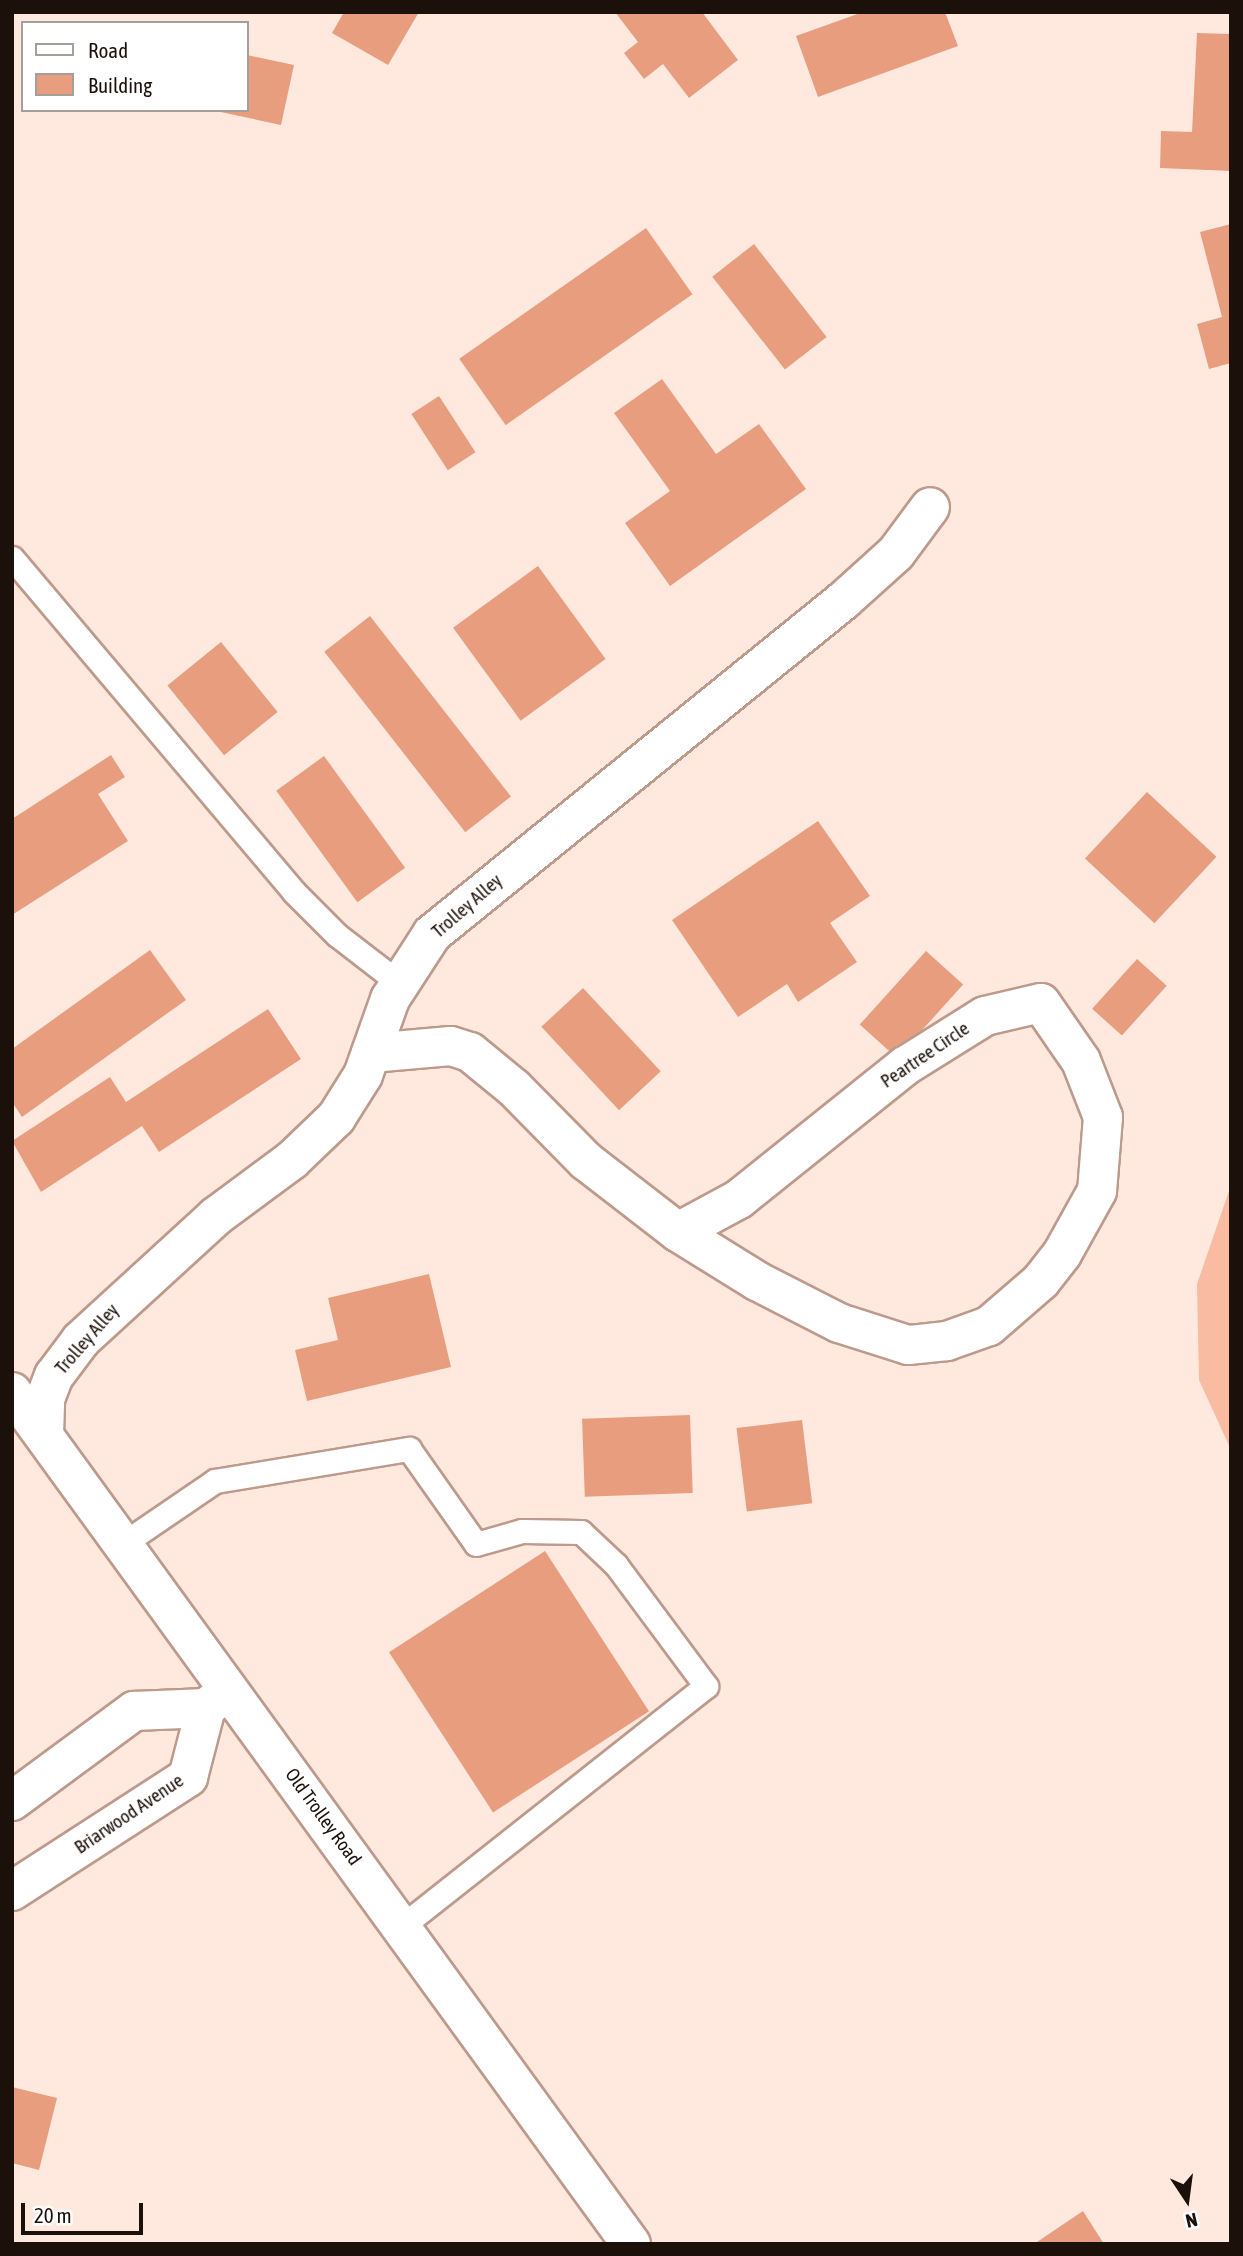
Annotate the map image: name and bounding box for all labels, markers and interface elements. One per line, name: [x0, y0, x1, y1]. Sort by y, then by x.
legend: [21, 21, 248, 112]
text: Road: [88, 38, 128, 62]
text: Building: [88, 73, 152, 97]
street label: Trolley Alley: [427, 869, 507, 943]
street label: Peartree Circle: [876, 1017, 974, 1093]
street label: Trolley Alley: [50, 1299, 124, 1379]
street label: Old Trolley Road: [280, 1764, 366, 1870]
street label: Briarwood Avenue: [70, 1769, 188, 1859]
north arrow: [1152, 2165, 1222, 2235]
scale bar: [24, 2190, 147, 2234]
text: 20 m: [34, 2203, 72, 2227]
text: N: [1184, 2208, 1200, 2232]

